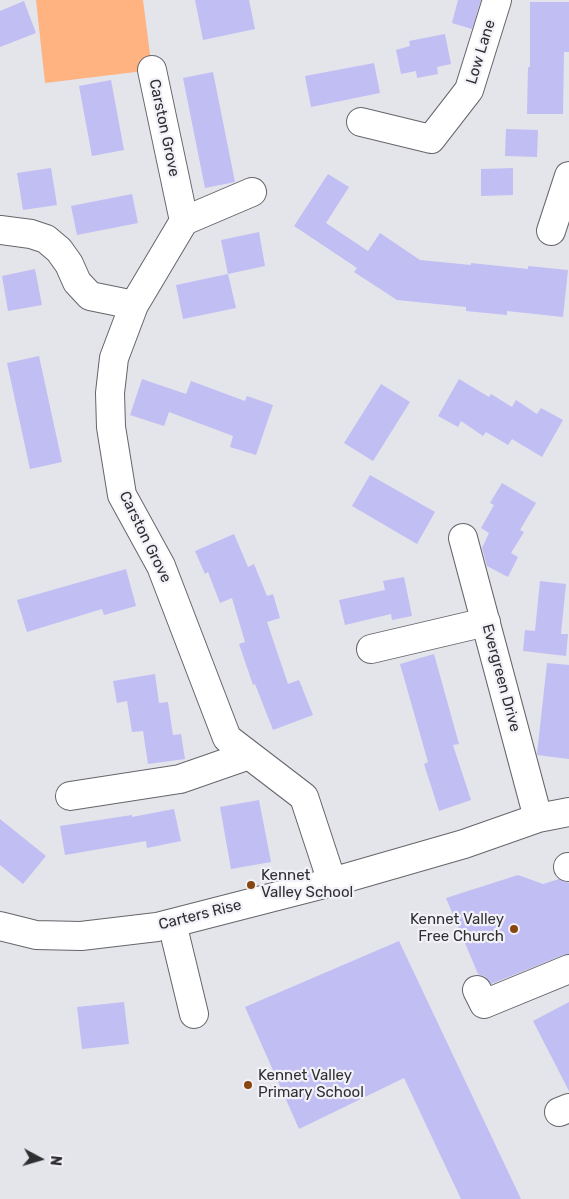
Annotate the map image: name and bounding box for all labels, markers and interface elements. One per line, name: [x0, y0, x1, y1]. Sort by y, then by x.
street label: Low Lane: [463, 18, 499, 86]
street label: Carston Grove: [145, 78, 183, 178]
street label: Carston Grove: [115, 488, 175, 586]
street label: Evergreen Drive: [478, 622, 524, 734]
place label: Kennet Valley School: [261, 867, 353, 902]
marker: Kennet Valley School: [245, 879, 257, 891]
street label: Carters Rise: [157, 896, 243, 934]
place label: Kennet Valley Free Church: [410, 911, 504, 946]
marker: Kennet Valley Free Church: [508, 923, 520, 935]
place label: Kennet Valley Primary School: [258, 1067, 364, 1102]
marker: Kennet Valley Primary School: [242, 1079, 254, 1091]
north arrow: [15, 1134, 65, 1184]
text: N: [46, 1155, 64, 1167]

